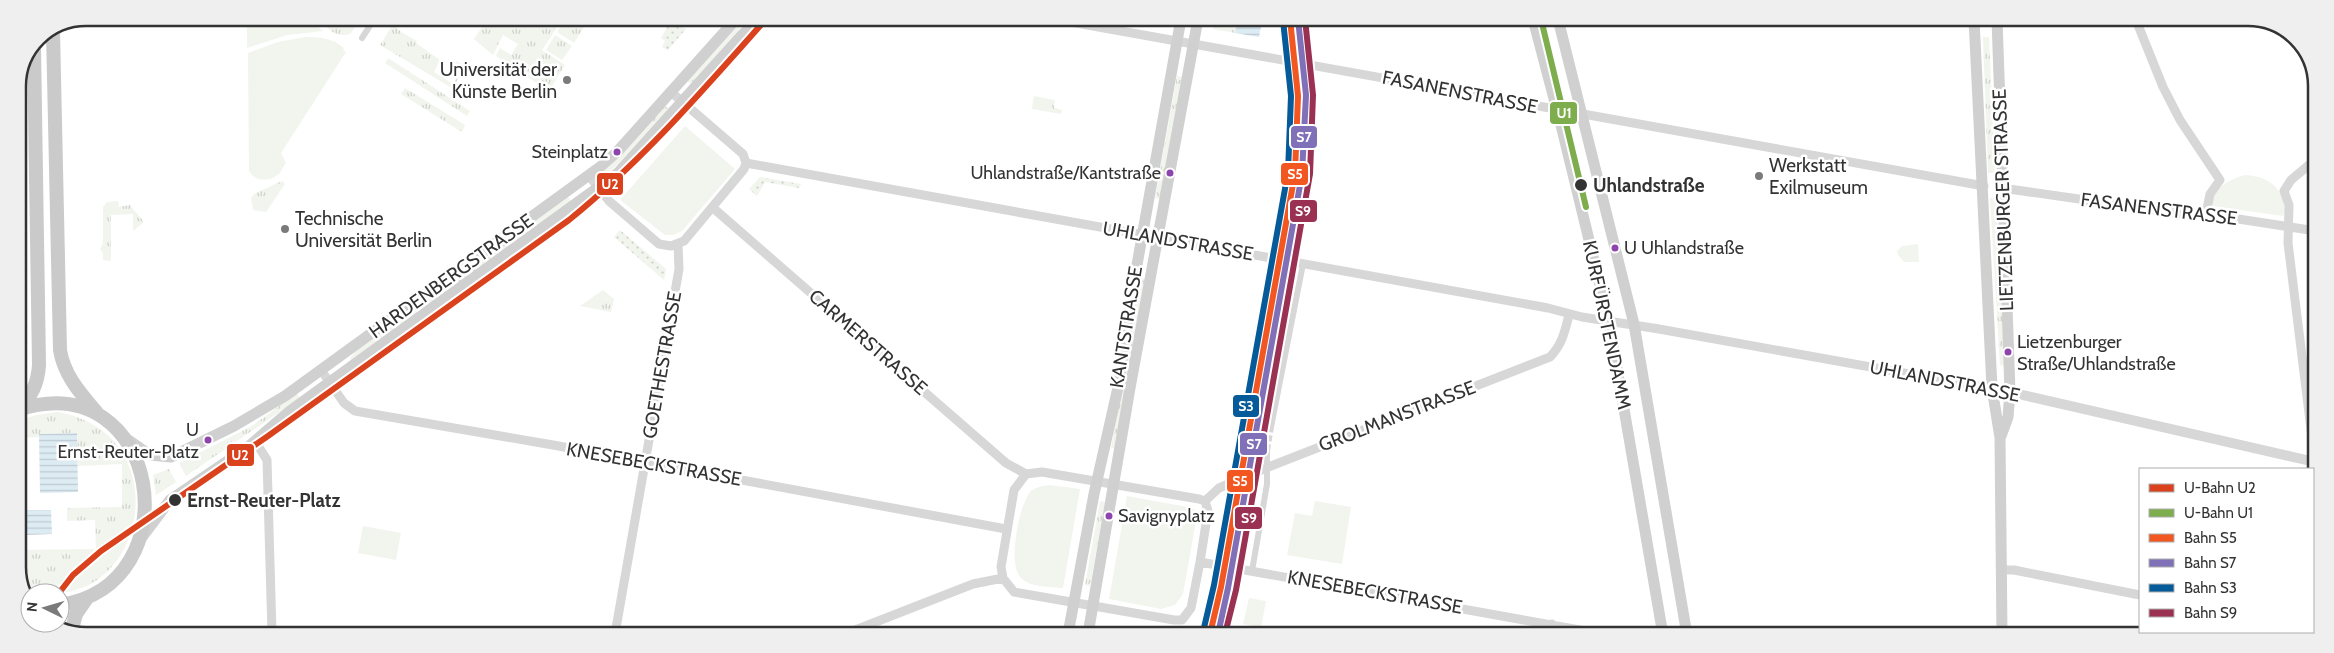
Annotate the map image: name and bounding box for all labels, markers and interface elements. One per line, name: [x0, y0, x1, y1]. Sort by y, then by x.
place label: Universität der Künste Berlin: [440, 58, 557, 103]
street label: FASANENSTRASSE: [1380, 66, 1540, 118]
marker: Universität der Künste Berlin: [561, 74, 573, 86]
street label: LIETZENBURGER STRASSE: [1988, 89, 2018, 311]
line badge: U1: [1549, 101, 1578, 125]
text: U1: [1556, 104, 1572, 122]
line badge: S7: [1290, 125, 1318, 149]
text: S7: [1296, 128, 1312, 146]
place label: Steinplatz: [531, 141, 609, 163]
marker: Steinplatz: [612, 147, 622, 157]
place label: Werkstatt Exilmuseum: [1769, 154, 1868, 199]
place label: Uhlandstraße/Kantstraße: [970, 162, 1161, 184]
line badge: S5: [1280, 162, 1309, 186]
text: S5: [1287, 165, 1303, 183]
marker: Uhlandstraße/Kantstraße: [1165, 168, 1175, 178]
marker: Werkstatt Exilmuseum: [1753, 170, 1765, 182]
line badge: U2: [596, 172, 624, 196]
place label: Uhlandstraße: [1593, 174, 1705, 197]
text: U2: [601, 175, 619, 193]
marker: Uhlandstraße: [1573, 177, 1589, 193]
street label: FASANENSTRASSE: [2079, 188, 2239, 230]
line badge: S9: [1289, 199, 1318, 223]
text: S9: [1295, 202, 1311, 220]
place label: Technische Universität Berlin: [295, 207, 432, 252]
street label: HARDENBERGSTRASSE: [364, 209, 538, 343]
street label: UHLANDSTRASSE: [1101, 216, 1255, 266]
marker: Technische Universität Berlin: [279, 223, 291, 235]
place label: U Uhlandstraße: [1624, 237, 1744, 259]
street label: KURFÜRSTENDAMM: [1578, 238, 1636, 412]
marker: U Uhlandstraße: [1610, 243, 1620, 253]
street label: KANTSTRASSE: [1105, 264, 1147, 390]
street label: CARMERSTRASSE: [804, 284, 932, 400]
street label: GOETHESTRASSE: [638, 290, 686, 440]
place label: Lietzenburger Straße/Uhlandstraße: [2017, 331, 2176, 375]
marker: Lietzenburger Straße/Uhlandstraße: [2003, 347, 2013, 357]
street label: UHLANDSTRASSE: [1868, 355, 2022, 407]
street label: GROLMANSTRASSE: [1315, 376, 1479, 456]
line badge: S3: [1232, 394, 1260, 418]
text: S3: [1238, 397, 1254, 415]
place label: U Ernst-Reuter-Platz: [58, 419, 200, 463]
line badge: S7: [1239, 432, 1268, 456]
marker: U Ernst-Reuter-Platz: [203, 435, 213, 445]
text: S7: [1246, 435, 1262, 453]
street label: KNESEBECKSTRASSE: [565, 437, 743, 491]
line badge: U2: [226, 443, 255, 467]
text: U2: [231, 446, 249, 464]
legend: [2139, 468, 2314, 633]
line badge: S5: [1226, 469, 1254, 493]
text: S5: [1232, 472, 1248, 490]
text: U-Bahn U2: [2184, 479, 2256, 497]
place label: Ernst-Reuter-Platz: [187, 489, 340, 512]
marker: Ernst-Reuter-Platz: [167, 492, 183, 508]
text: U-Bahn U1: [2184, 504, 2253, 522]
place label: Savignyplatz: [1118, 505, 1215, 527]
line badge: S9: [1234, 506, 1263, 530]
text: S9: [1241, 509, 1257, 527]
marker: Savignyplatz: [1104, 511, 1114, 521]
text: Bahn S5: [2184, 529, 2237, 547]
text: Bahn S7: [2184, 554, 2237, 572]
street label: KNESEBECKSTRASSE: [1286, 565, 1464, 619]
text: Bahn S3: [2184, 579, 2237, 597]
north arrow: [20, 583, 70, 633]
text: N: [23, 601, 41, 613]
text: Bahn S9: [2184, 604, 2237, 622]

